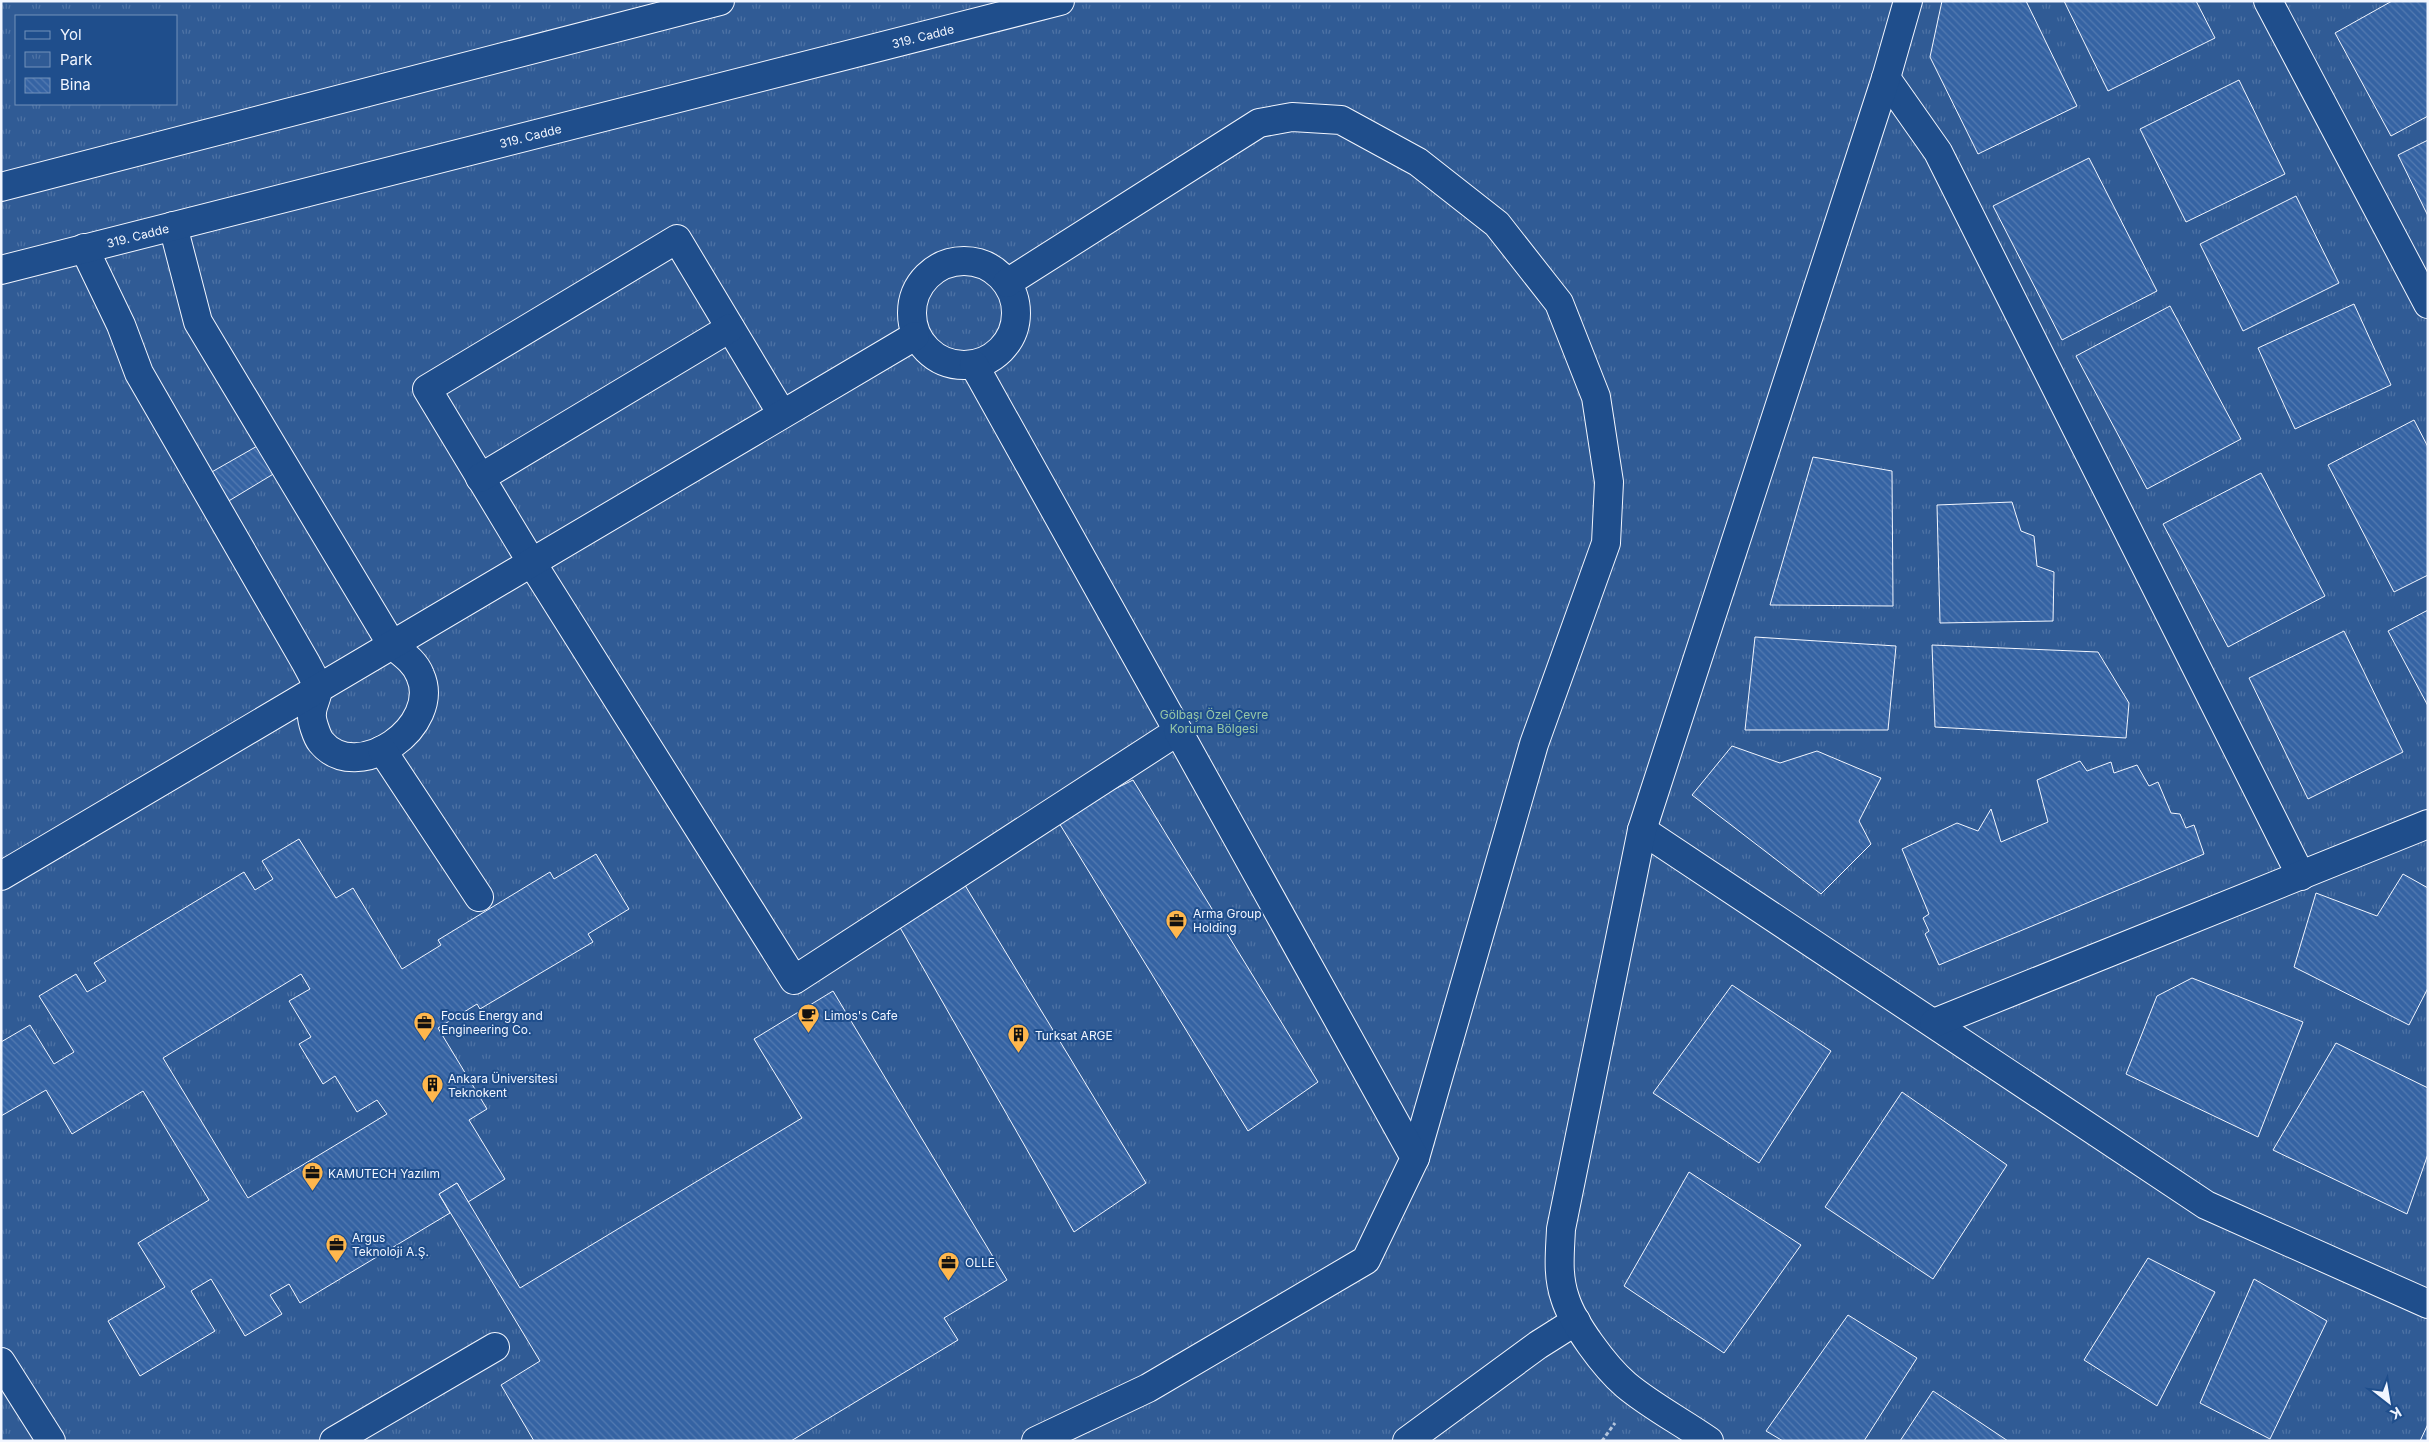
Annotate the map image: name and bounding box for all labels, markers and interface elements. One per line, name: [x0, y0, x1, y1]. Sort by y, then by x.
legend: [15, 15, 178, 105]
street label: 319. Cadde: [890, 21, 955, 51]
text: Yol: [60, 25, 82, 44]
text: Park: [60, 50, 93, 69]
text: Bina: [60, 75, 91, 94]
street label: 319. Cadde: [498, 120, 563, 151]
street label: 319. Cadde: [105, 220, 170, 250]
park label: Gölbaşı Özel Çevre Koruma Bölgesi: [1160, 707, 1268, 736]
place label: Arma Group Holding: [1193, 906, 1262, 935]
office icon: Arma Group Holding: [1165, 908, 1189, 939]
cafe icon: Limos's Cafe: [796, 1003, 820, 1034]
place label: Focus Energy and Engineering Co.: [441, 1008, 543, 1037]
place label: Limos's Cafe: [824, 1008, 898, 1023]
office icon: Focus Energy and Engineering Co.: [413, 1010, 437, 1041]
building icon: Turksat ARGE: [1007, 1023, 1031, 1054]
place label: Turksat ARGE: [1035, 1028, 1113, 1043]
place label: Ankara Üniversitesi Teknokent: [448, 1071, 558, 1100]
building icon: Ankara Üniversitesi Teknokent: [420, 1073, 444, 1104]
office icon: KAMUTECH Yazılım: [300, 1161, 324, 1192]
place label: KAMUTECH Yazılım: [328, 1166, 440, 1181]
place label: Argus Teknoloji A.Ş.: [352, 1230, 429, 1259]
office icon: Argus Teknoloji A.Ş.: [324, 1232, 348, 1263]
office icon: OLLE: [937, 1250, 961, 1281]
place label: OLLE: [965, 1255, 995, 1270]
north arrow: [2364, 1377, 2414, 1427]
text: K: [2387, 1404, 2405, 1423]

